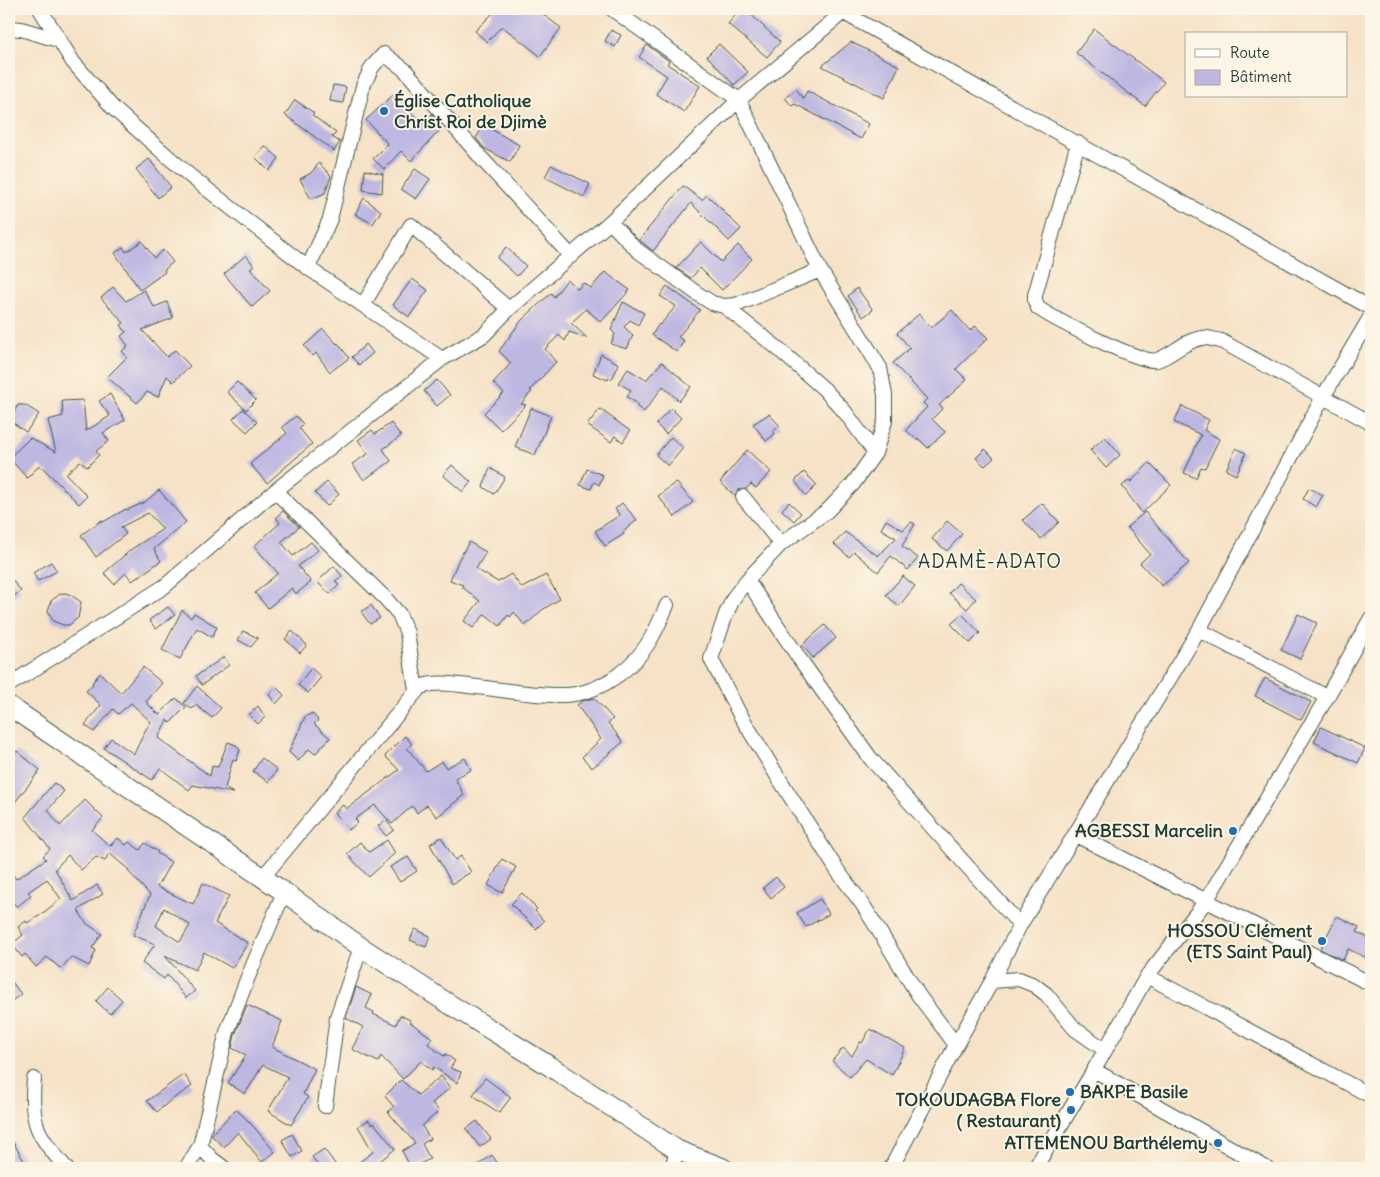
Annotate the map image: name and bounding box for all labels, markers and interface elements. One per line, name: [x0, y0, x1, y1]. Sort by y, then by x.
legend: [1185, 32, 1348, 98]
text: Route: [1230, 43, 1270, 62]
text: Bâtiment: [1230, 67, 1292, 86]
place label: Église Catholique Christ Roi de Djimè: [394, 89, 547, 133]
marker: Église Catholique Christ Roi de Djimè: [378, 105, 390, 117]
district label: ADAMÈ-ADATO: [918, 549, 1062, 573]
place label: AGBESSI Marcelin: [1075, 819, 1224, 842]
marker: AGBESSI Marcelin: [1227, 825, 1239, 837]
place label: HOSSOU Clément (ETS Saint Paul): [1167, 919, 1313, 963]
marker: HOSSOU Clément (ETS Saint Paul): [1316, 935, 1328, 947]
place label: BAKPE Basile: [1080, 1080, 1188, 1103]
marker: BAKPE Basile: [1064, 1086, 1076, 1098]
place label: TOKOUDAGBA Flore ( Restaurant): [895, 1088, 1061, 1132]
marker: TOKOUDAGBA Flore ( Restaurant): [1065, 1104, 1077, 1116]
place label: ATTEMENOU Barthélemy: [1005, 1131, 1208, 1154]
marker: ATTEMENOU Barthélemy: [1212, 1137, 1224, 1149]

